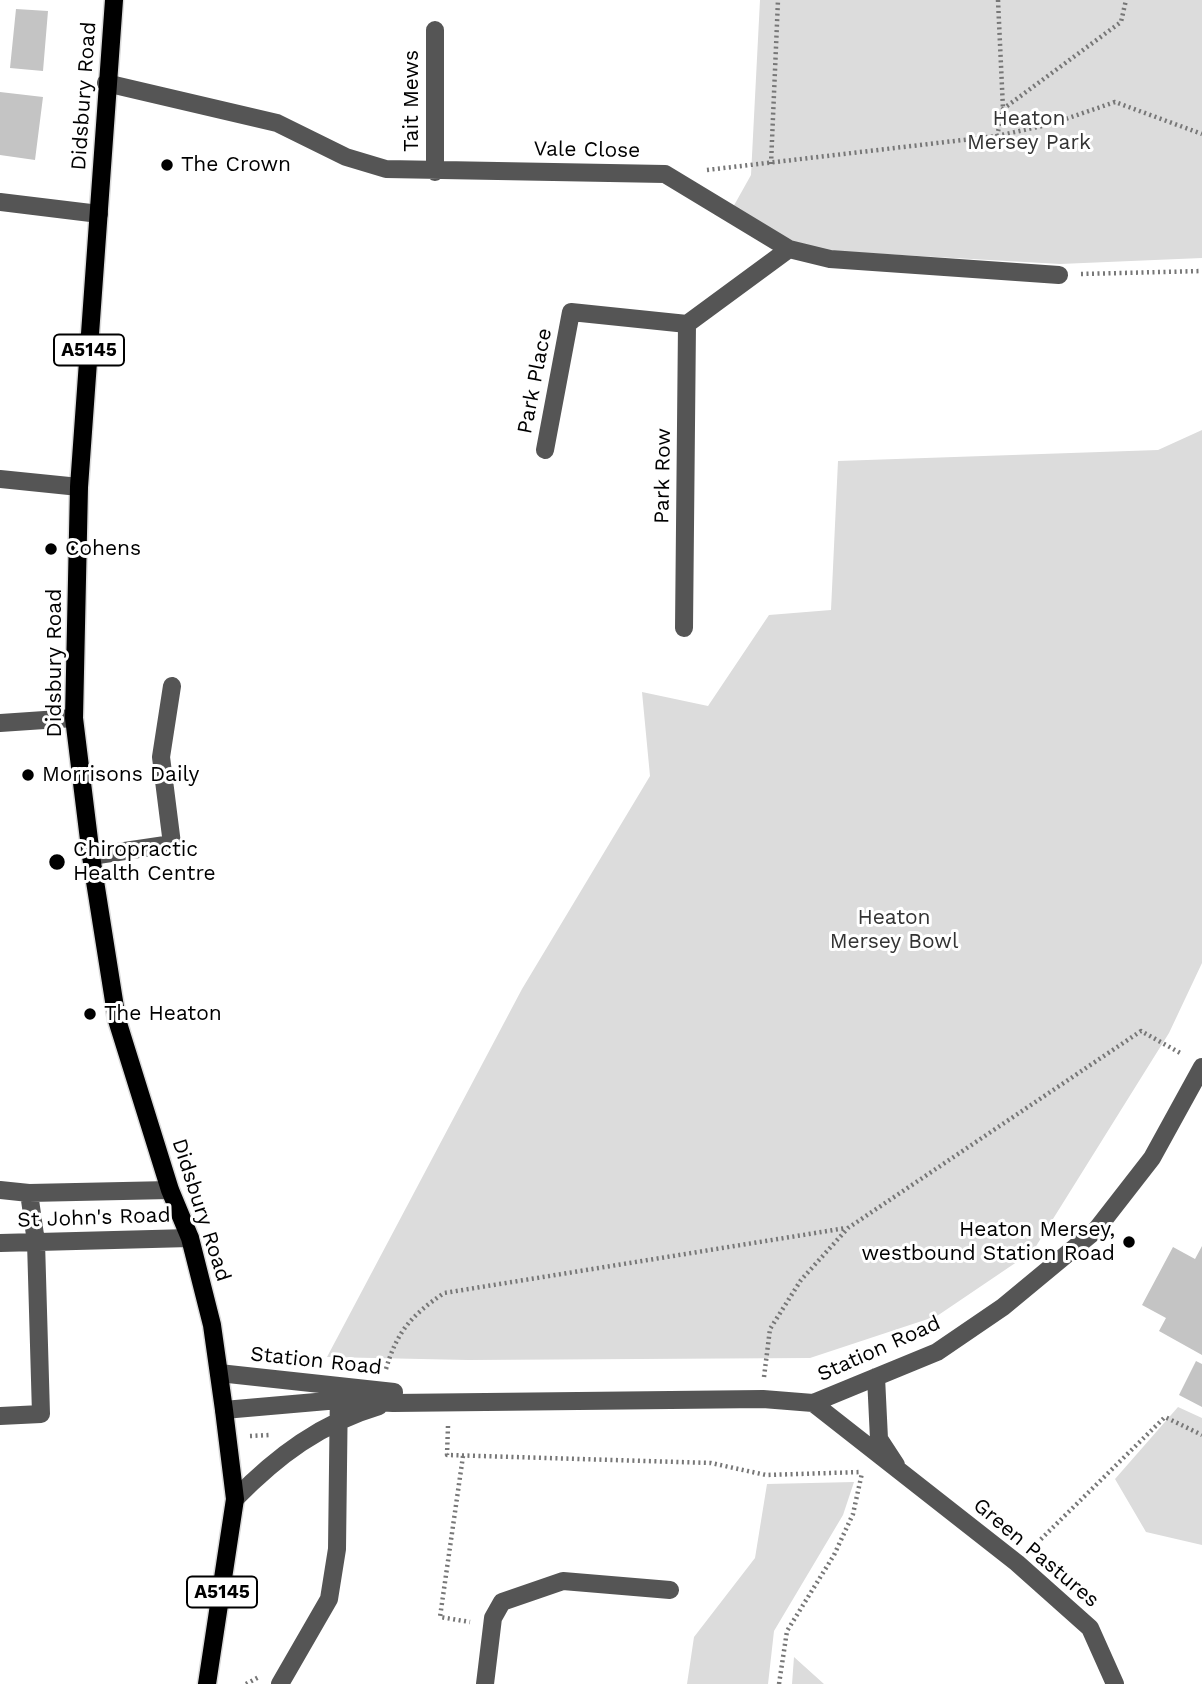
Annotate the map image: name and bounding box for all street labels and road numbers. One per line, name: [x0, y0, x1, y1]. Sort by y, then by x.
street label: Didsbury Road: [66, 21, 102, 171]
street label: Tait Mews: [399, 50, 425, 152]
street label: Vale Close: [534, 136, 640, 164]
street label: Park Place: [512, 326, 558, 436]
road number: A5145: [54, 334, 124, 366]
street label: Park Row: [650, 428, 676, 524]
street label: Didsbury Road: [42, 589, 68, 737]
street label: Didsbury Road: [166, 1135, 236, 1285]
street label: St John's Road: [17, 1203, 171, 1233]
street label: Station Road: [814, 1311, 944, 1387]
street label: Station Road: [249, 1342, 383, 1380]
street label: Green Pastures: [968, 1493, 1104, 1613]
road number: A5145: [187, 1576, 257, 1608]

